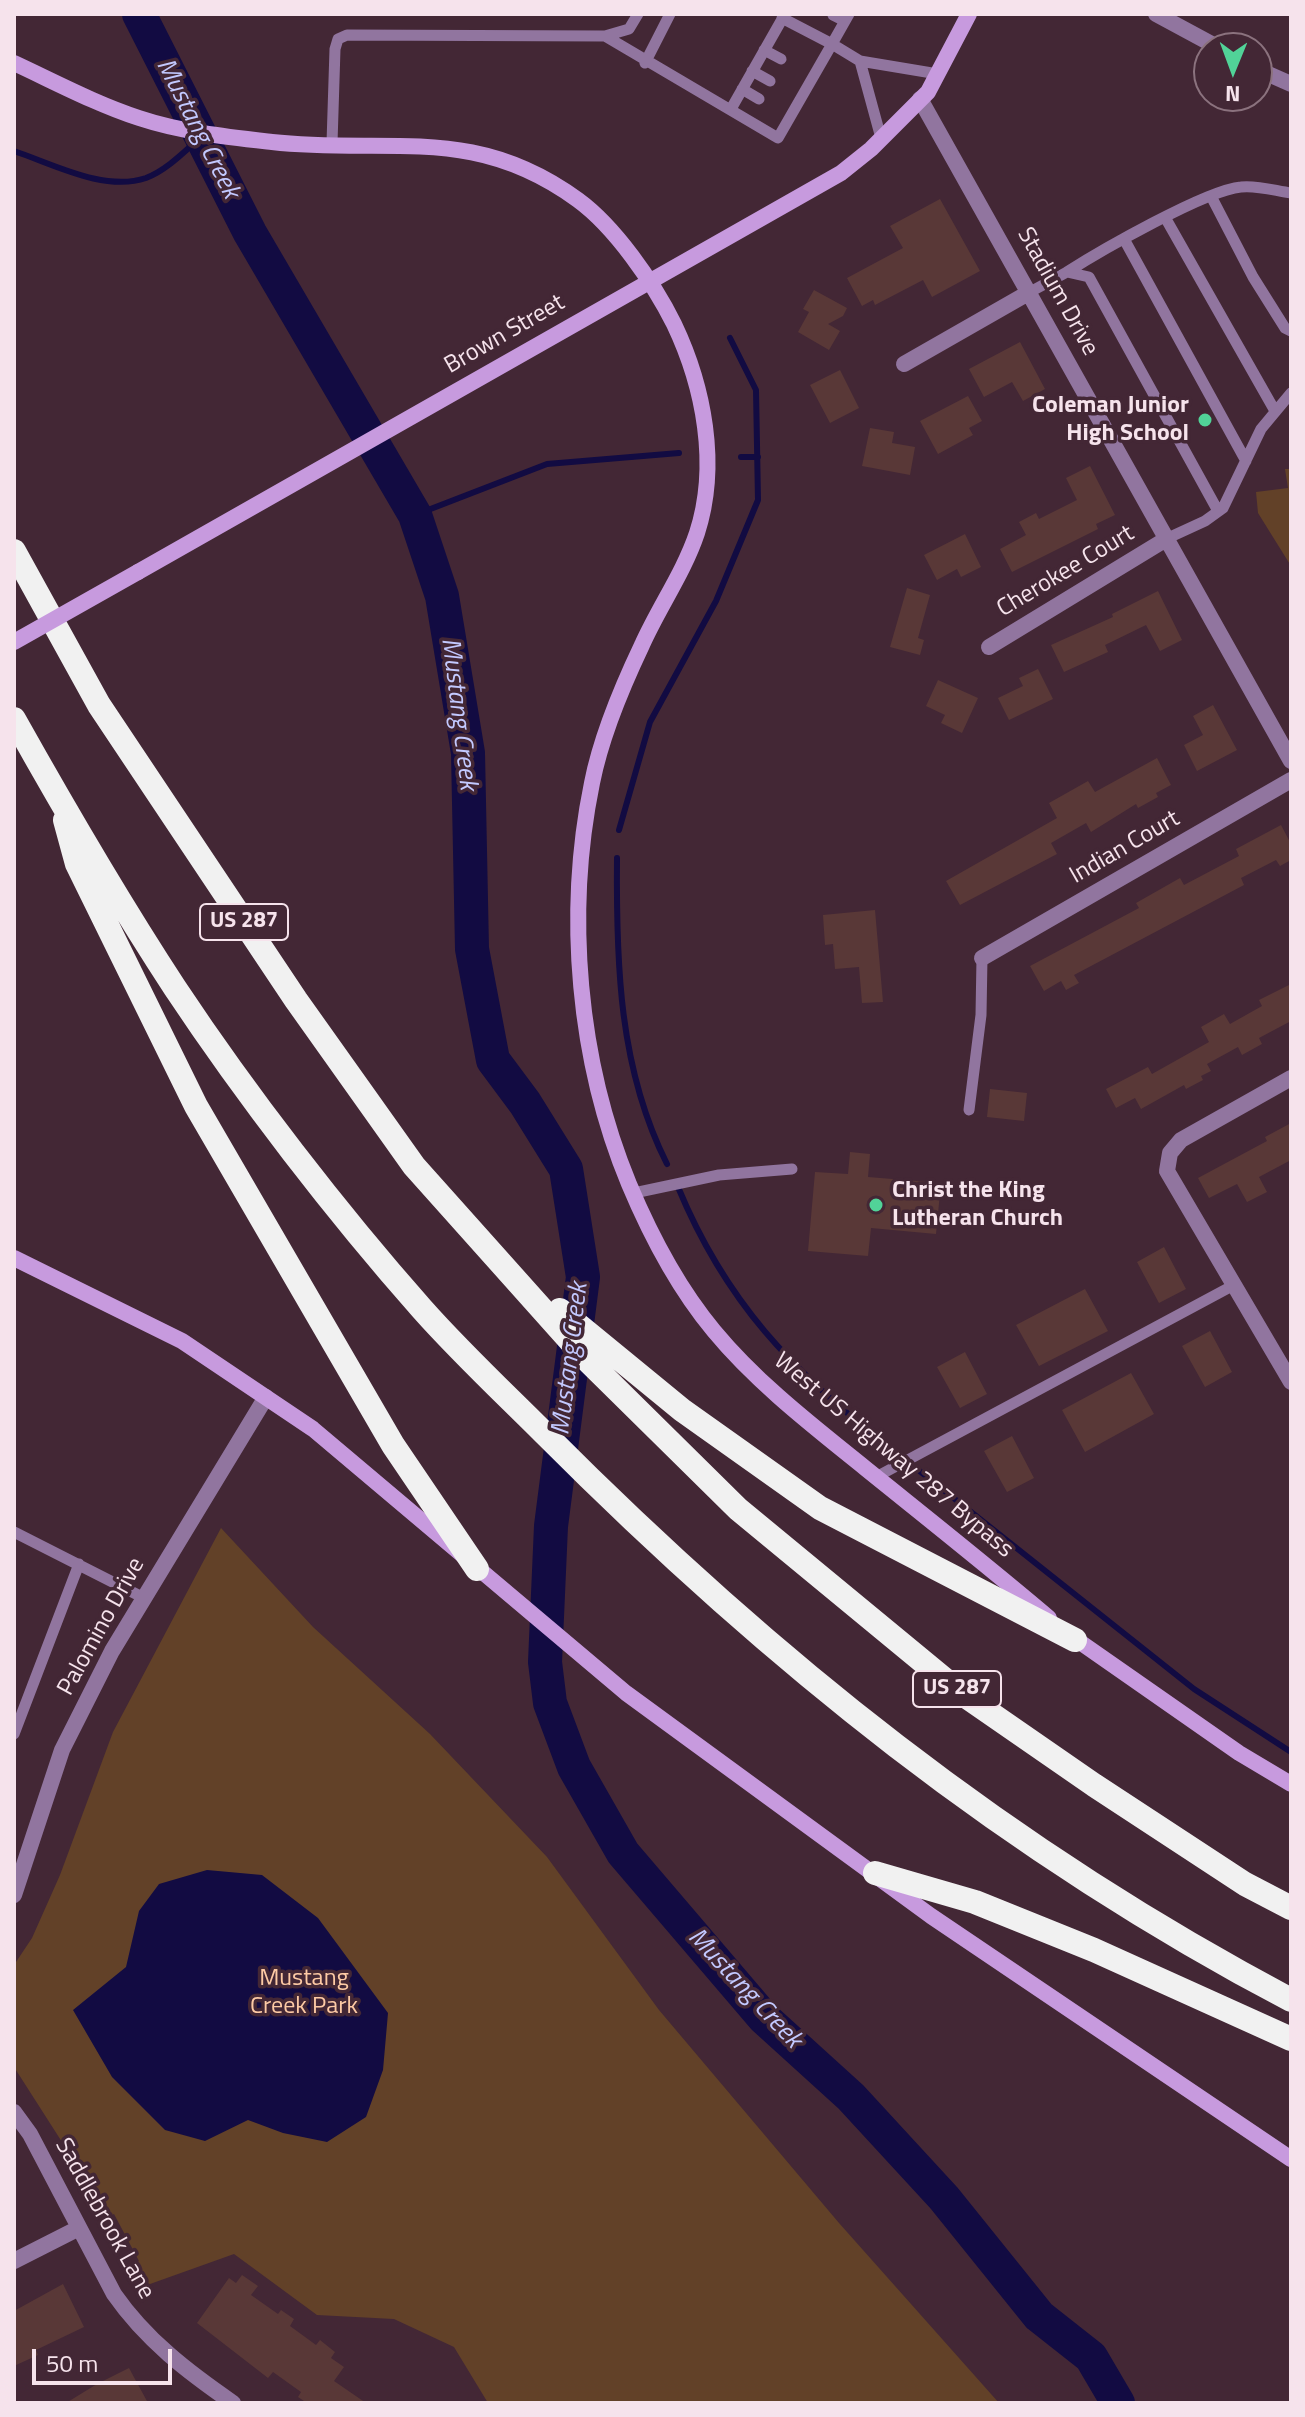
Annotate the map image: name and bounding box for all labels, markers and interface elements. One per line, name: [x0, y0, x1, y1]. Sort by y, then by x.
north arrow: [1193, 32, 1273, 112]
water label: Mustang Creek: [148, 54, 246, 204]
text: N: [1225, 77, 1241, 111]
street label: Stadium Drive: [1010, 223, 1104, 361]
street label: Brown Street: [440, 289, 570, 381]
place label: Coleman Junior High School: [1032, 392, 1189, 448]
marker: Coleman Junior High School: [1196, 411, 1214, 429]
street label: Cherokee Court: [992, 520, 1140, 624]
water label: Mustang Creek: [433, 636, 483, 792]
street label: Indian Court: [1065, 805, 1185, 891]
road number: US 287: [200, 904, 288, 940]
place label: Christ the King Lutheran Church: [892, 1177, 1063, 1233]
marker: Christ the King Lutheran Church: [867, 1196, 885, 1214]
water label: Mustang Creek: [546, 1281, 596, 1437]
street label: West US Highway 287 Bypass: [767, 1347, 1019, 1565]
street label: Palomino Drive: [52, 1553, 152, 1701]
road number: US 287: [913, 1671, 1001, 1707]
water label: Mustang Creek: [680, 1922, 808, 2056]
park label: Mustang Creek Park: [250, 1965, 358, 2021]
street label: Saddlebrook Lane: [48, 2134, 160, 2304]
scale bar: [36, 2333, 176, 2383]
text: 50 m: [46, 2345, 98, 2381]

